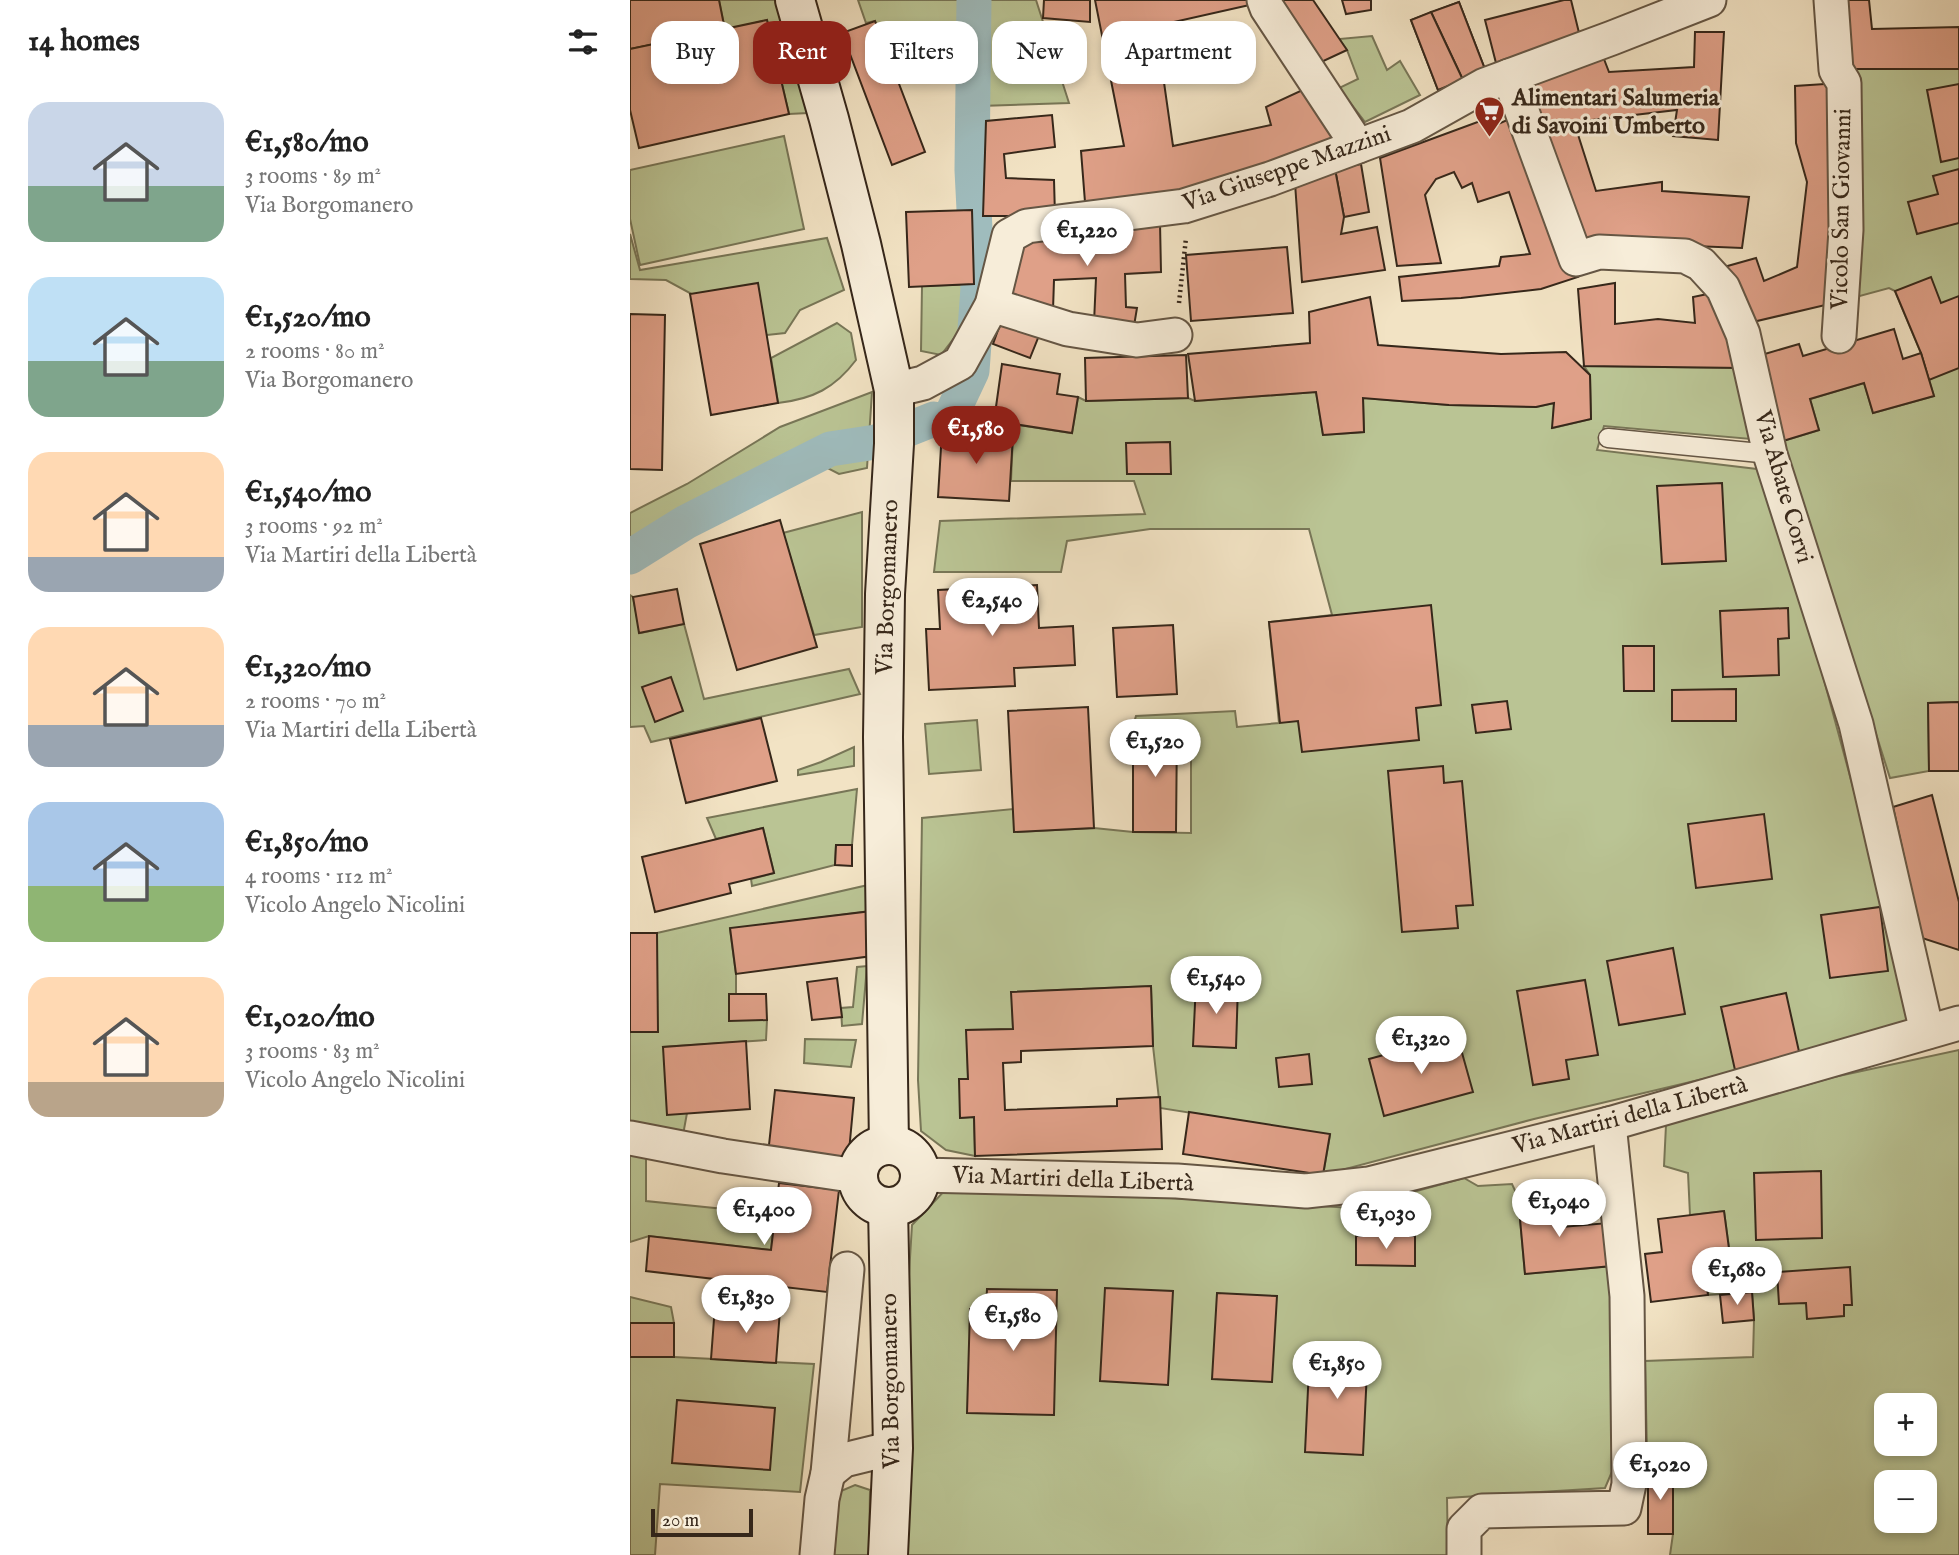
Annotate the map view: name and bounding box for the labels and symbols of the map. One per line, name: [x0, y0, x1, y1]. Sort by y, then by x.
place label: Alimentari Salumeria di Savoini Umberto: [1511, 83, 1720, 142]
supermarket icon: Alimentari Salumeria di Savoini Umberto: [1472, 95, 1506, 139]
street label: Vicolo San Giovanni: [1825, 108, 1859, 311]
street label: Via Giuseppe Mazzini: [1178, 119, 1395, 219]
pin: €1,220: [1030, 208, 1144, 268]
pin: €1,580: [919, 406, 1033, 466]
street label: Via Abate Corvi: [1746, 406, 1820, 567]
street label: Via Borgomanero: [869, 499, 907, 676]
pin: €2,540: [935, 578, 1049, 638]
pin: €1,520: [1098, 720, 1212, 779]
pin: €1,540: [1159, 956, 1273, 1016]
pin: €1,320: [1364, 1016, 1478, 1076]
street label: Via Martiri della Libertà: [1508, 1070, 1751, 1163]
street label: Via Martiri della Libertà: [951, 1160, 1195, 1200]
pin: €1,040: [1502, 1180, 1616, 1239]
pin: €1,400: [707, 1188, 821, 1247]
pin: €1,030: [1329, 1192, 1443, 1251]
pin: €1,680: [1680, 1248, 1794, 1307]
pin: €1,830: [689, 1276, 803, 1335]
street label: Via Borgomanero: [874, 1293, 908, 1470]
pin: €1,580: [956, 1294, 1070, 1353]
pin: €1,850: [1280, 1342, 1394, 1401]
pin: €1,020: [1603, 1442, 1717, 1502]
scale bar: [651, 1506, 752, 1538]

